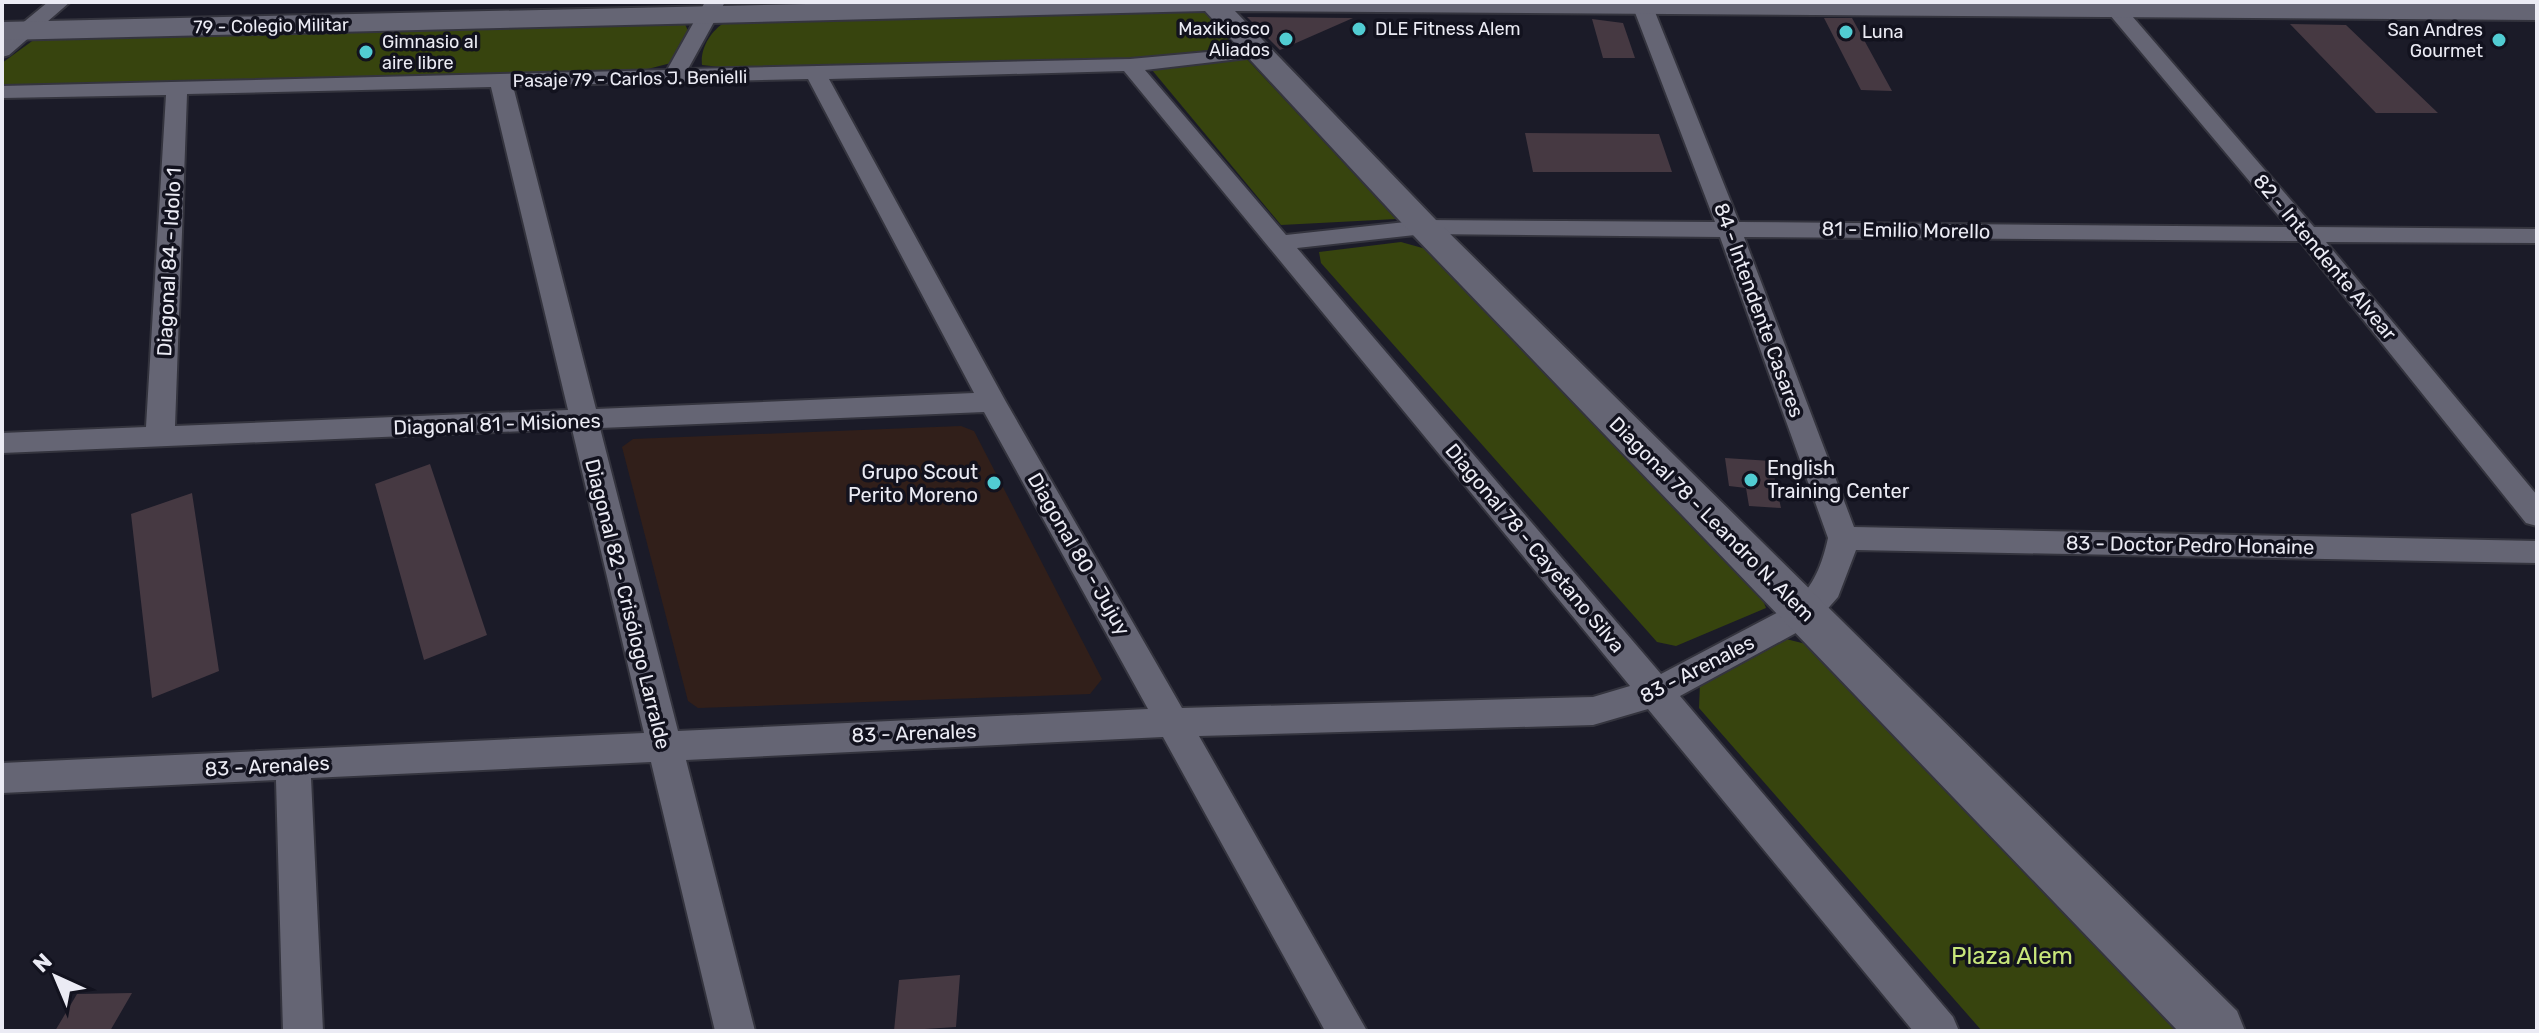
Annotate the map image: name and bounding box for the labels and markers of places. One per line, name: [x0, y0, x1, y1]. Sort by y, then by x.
place label: Maxikiosco Aliados: [1178, 18, 1270, 61]
place label: DLE Fitness Alem: [1375, 18, 1521, 40]
place label: San Andres Gourmet: [2387, 19, 2483, 62]
marker: DLE Fitness Alem: [1350, 20, 1368, 38]
place label: Luna: [1862, 21, 1904, 43]
marker: Luna: [1837, 23, 1855, 41]
marker: Maxikiosco Aliados: [1277, 30, 1295, 48]
place label: Gimnasio al aire libre: [382, 31, 478, 74]
marker: San Andres Gourmet: [2490, 31, 2508, 49]
marker: Gimnasio al aire libre: [357, 43, 375, 61]
place label: English Training Center: [1767, 456, 1910, 503]
place label: Grupo Scout Perito Moreno: [848, 460, 978, 507]
marker: English Training Center: [1742, 471, 1760, 489]
marker: Grupo Scout Perito Moreno: [985, 474, 1003, 492]

